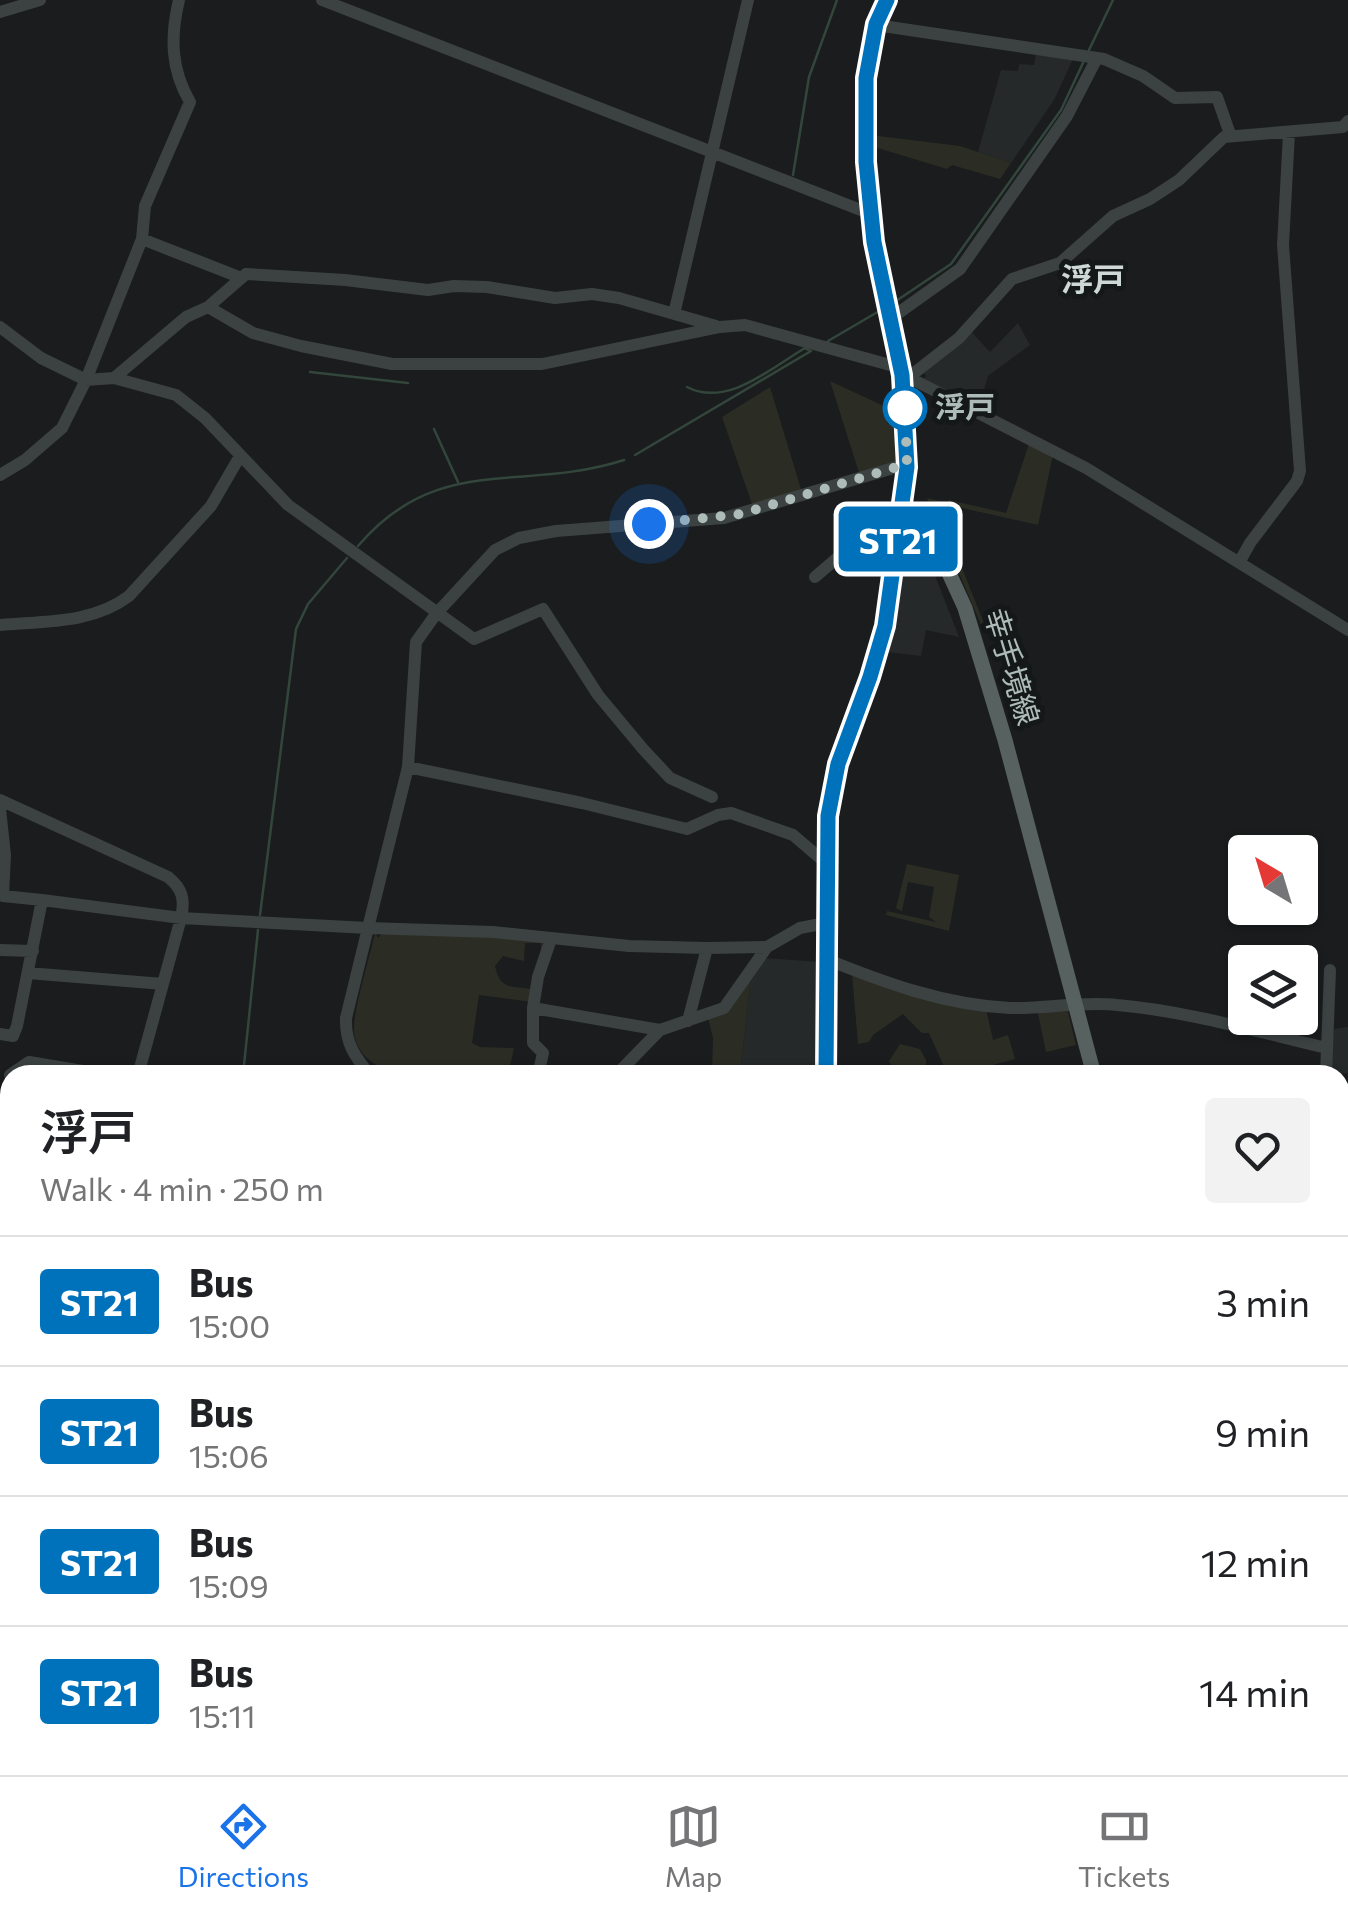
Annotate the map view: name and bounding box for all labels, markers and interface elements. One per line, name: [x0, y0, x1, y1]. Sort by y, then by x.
district label: 浮戸: [1061, 258, 1125, 298]
marker: 浮戸: [884, 387, 926, 429]
place label: 浮戸: [935, 387, 995, 424]
your location: [624, 499, 674, 549]
line badge: ST21: [828, 506, 968, 572]
text: ST21: [859, 518, 937, 561]
street label: 幸手境線: [978, 603, 1049, 729]
north arrow: [1228, 835, 1318, 925]
map controls: [1228, 835, 1318, 1035]
button: layers: [1228, 945, 1318, 1035]
button: heart: [1205, 1098, 1310, 1203]
text: 浮戸: [40, 1101, 136, 1160]
text: Walk · 4 min · 250 m: [40, 1168, 324, 1208]
text: Bus: [189, 1258, 253, 1305]
text: 3 min: [1216, 1278, 1310, 1325]
text: ST21: [60, 1280, 139, 1323]
text: 15:00: [189, 1305, 270, 1345]
text: Bus: [189, 1388, 253, 1435]
text: 9 min: [1215, 1408, 1310, 1455]
text: ST21: [60, 1410, 139, 1453]
text: 15:06: [189, 1435, 269, 1475]
text: Bus: [189, 1518, 253, 1565]
text: 12 min: [1201, 1538, 1310, 1585]
text: ST21: [60, 1540, 139, 1583]
text: 15:09: [189, 1565, 269, 1605]
text: Bus: [189, 1648, 253, 1695]
text: 14 min: [1199, 1668, 1310, 1715]
text: ST21: [60, 1670, 139, 1713]
text: 15:11: [189, 1695, 256, 1735]
tab: Directions: [178, 1799, 309, 1893]
tab: Map: [665, 1799, 722, 1893]
tab: Tickets: [1078, 1799, 1170, 1893]

